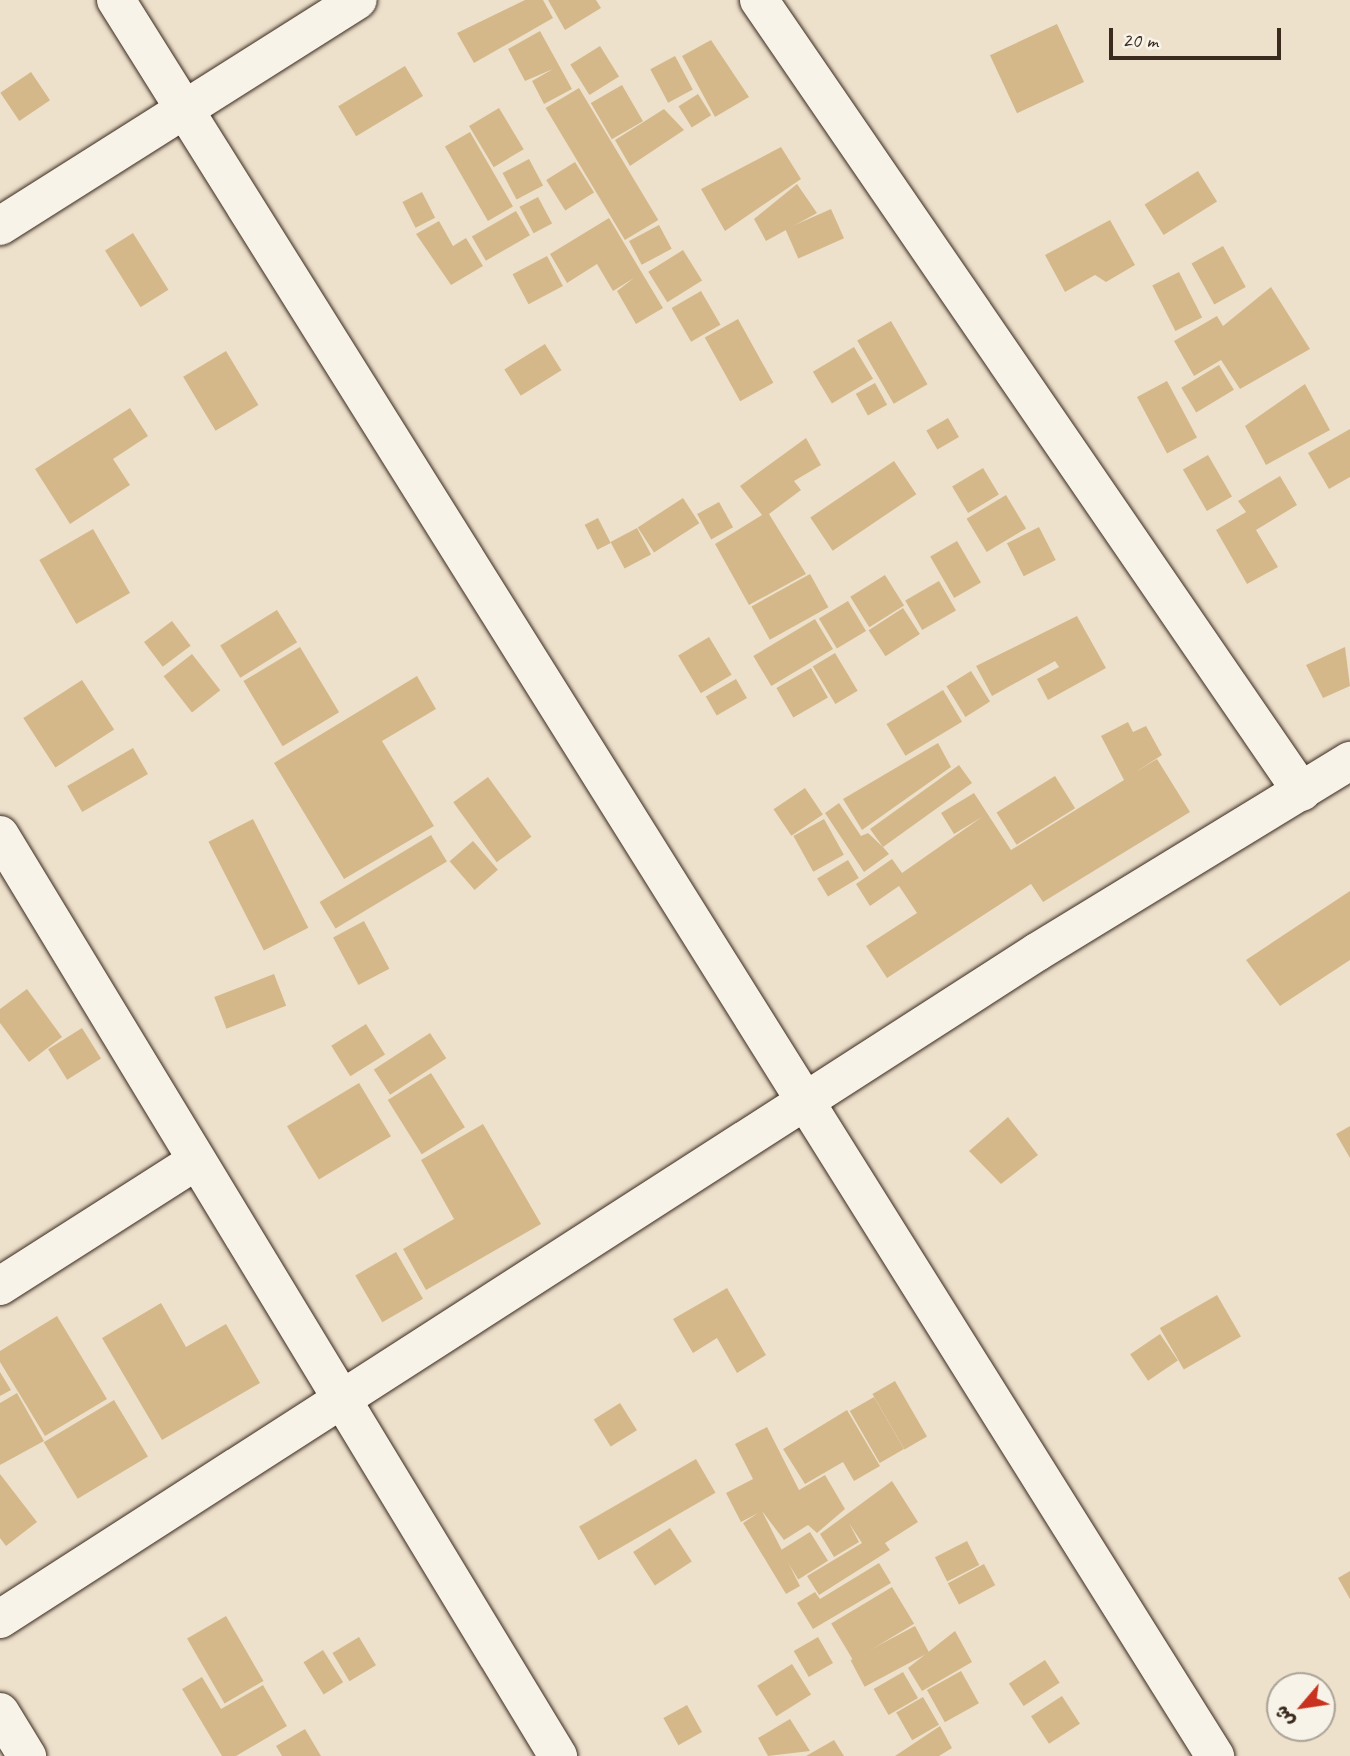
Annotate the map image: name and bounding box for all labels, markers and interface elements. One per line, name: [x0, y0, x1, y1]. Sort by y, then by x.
scale bar: [1112, 14, 1284, 58]
text: 20 m: [1122, 27, 1158, 53]
north arrow: [1266, 1672, 1336, 1742]
text: ش: [1269, 1701, 1300, 1731]

